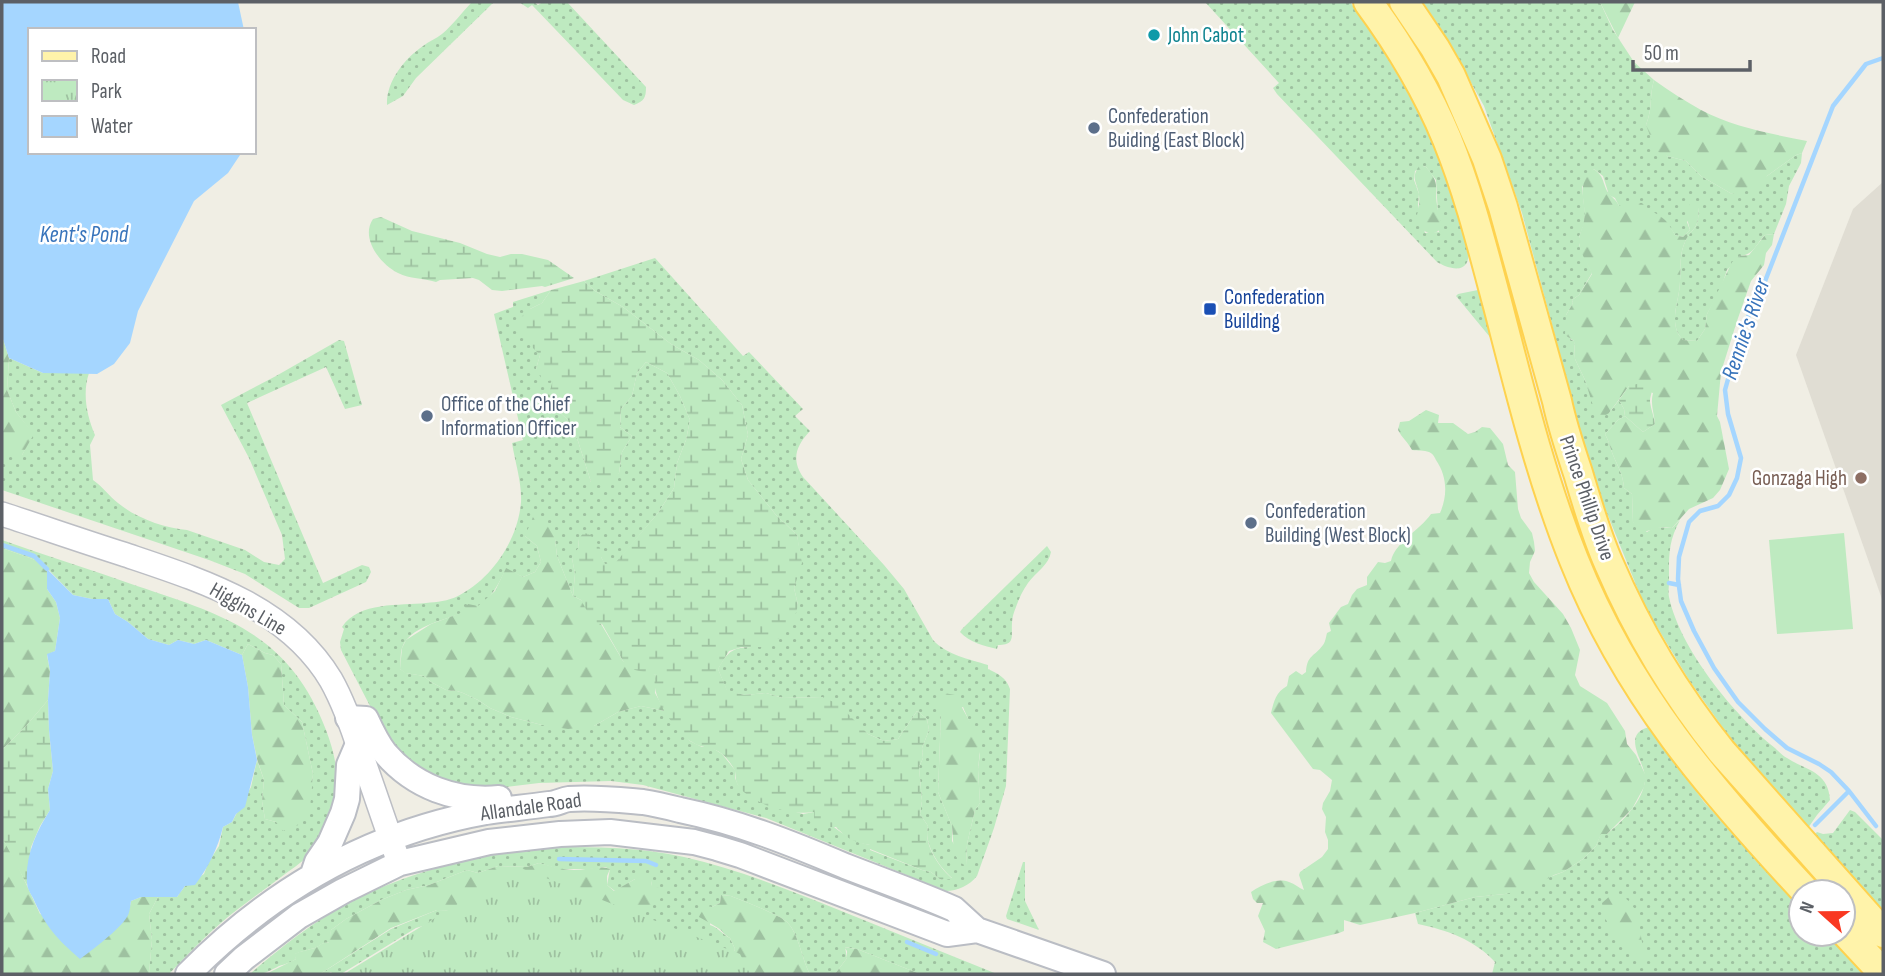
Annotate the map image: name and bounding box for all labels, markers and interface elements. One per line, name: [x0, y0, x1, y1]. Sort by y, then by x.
place label: John Cabot: [1167, 23, 1244, 48]
marker: John Cabot: [1146, 27, 1162, 43]
legend: [28, 28, 256, 154]
scale bar: [1633, 28, 1750, 72]
text: 50 m: [1644, 41, 1679, 66]
text: Road: [91, 44, 126, 69]
text: Park: [91, 79, 122, 104]
place label: Confederation Buiding (East Block): [1108, 104, 1245, 153]
text: Water: [91, 114, 133, 139]
marker: Confederation Buiding (East Block): [1086, 120, 1102, 136]
water label: Kent's Pond: [40, 221, 129, 249]
water label: Rennie's River: [1716, 273, 1777, 383]
place label: Confederation Building: [1224, 285, 1325, 334]
marker: Confederation Building: [1202, 301, 1218, 317]
place label: Office of the Chief Information Officer: [441, 392, 577, 441]
marker: Office of the Chief Information Officer: [419, 408, 435, 424]
street label: Prince Phillip Drive: [1554, 432, 1620, 564]
place label: Gonzaga High: [1752, 466, 1847, 491]
marker: Gonzaga High: [1853, 470, 1869, 486]
place label: Confederation Building (West Block): [1265, 499, 1411, 548]
marker: Confederation Building (West Block): [1243, 515, 1259, 531]
street label: Higgins Line: [205, 577, 291, 641]
street label: Allandale Road: [478, 788, 583, 827]
north arrow: [1787, 878, 1857, 948]
text: N: [1795, 899, 1820, 916]

